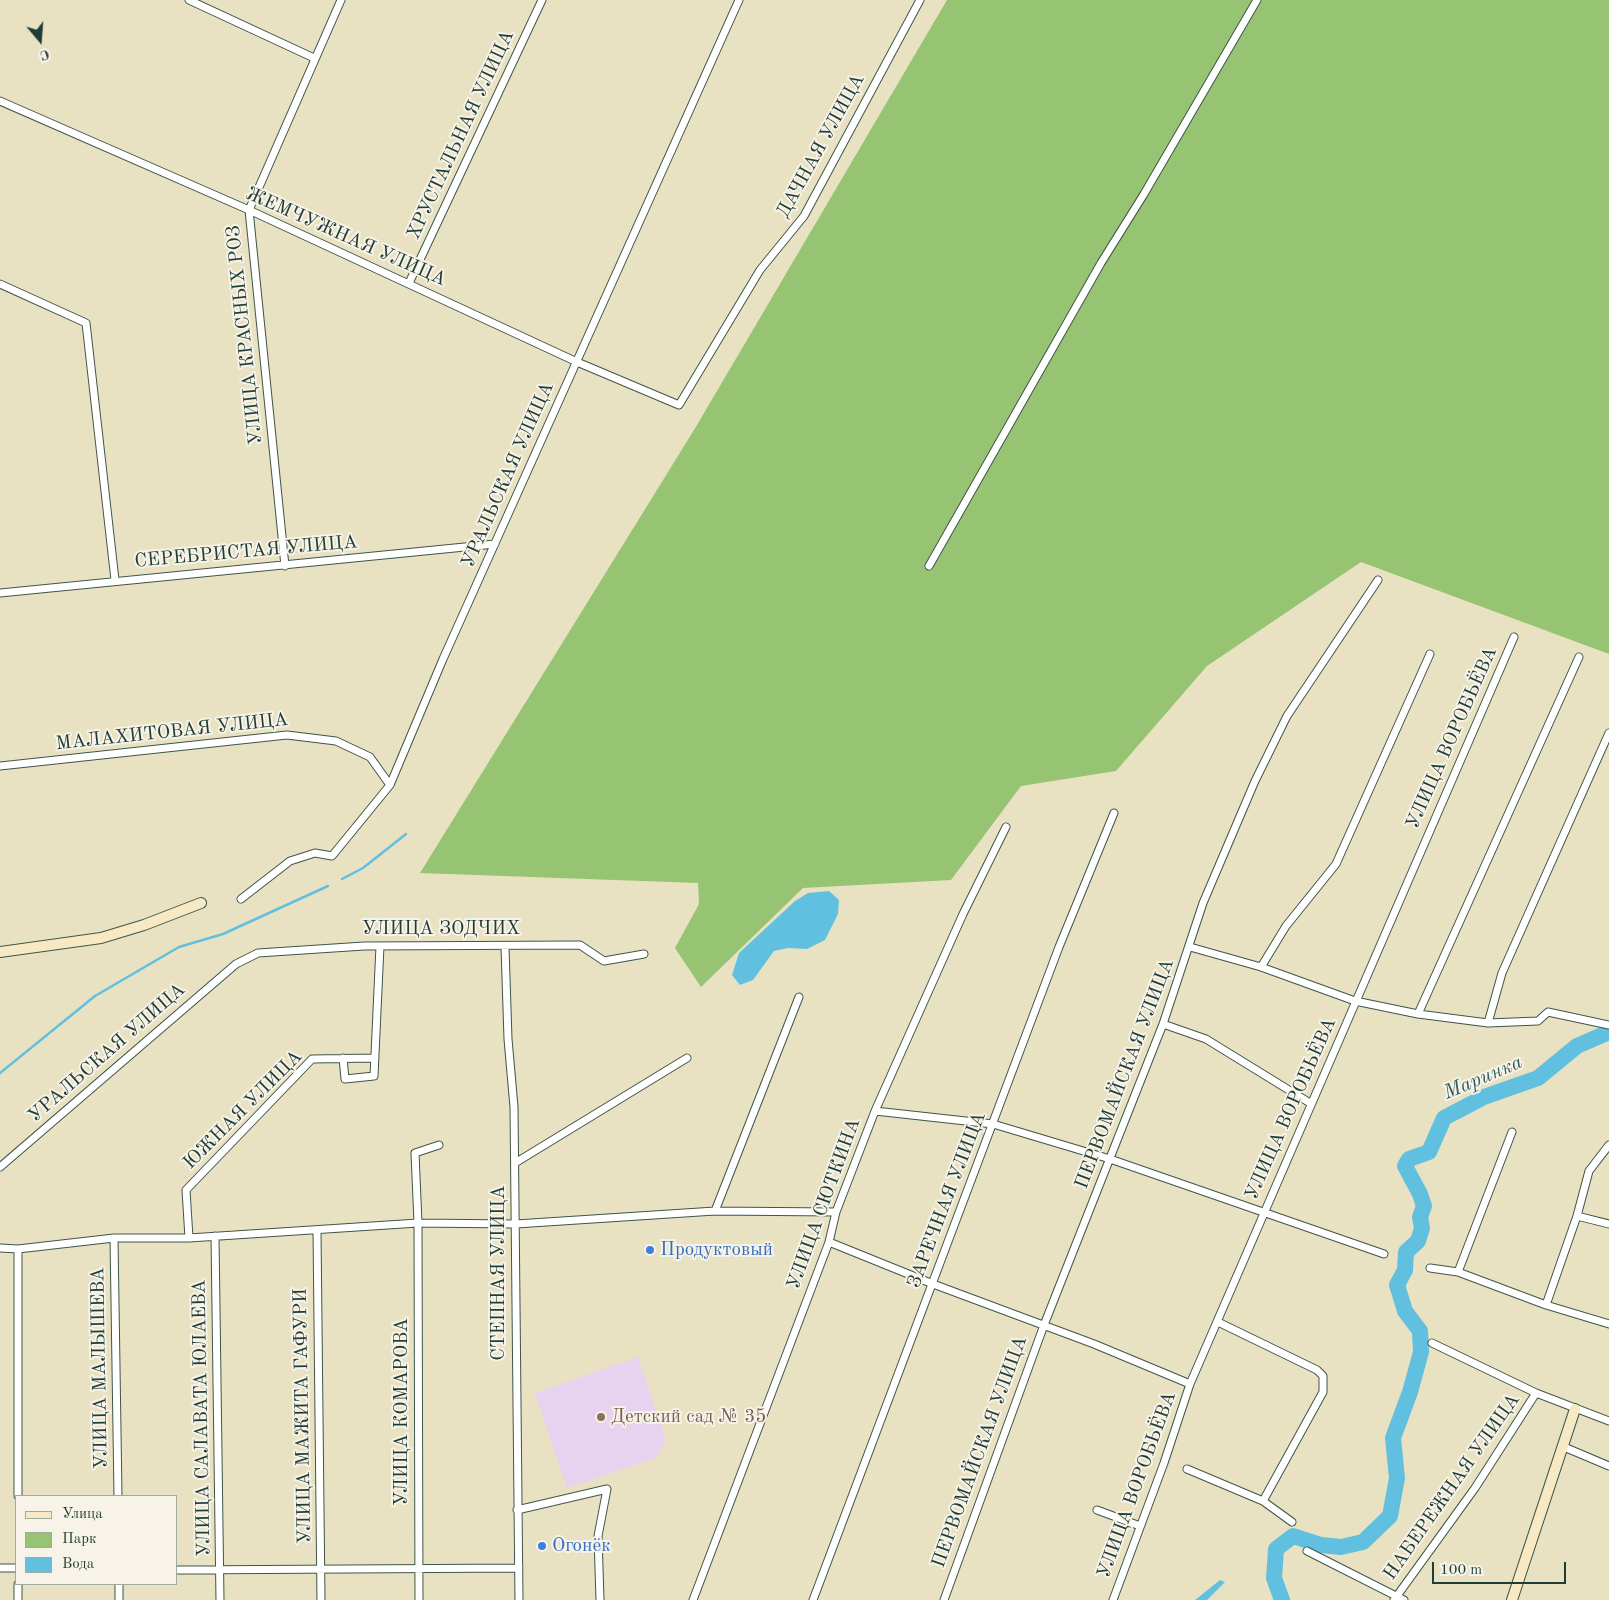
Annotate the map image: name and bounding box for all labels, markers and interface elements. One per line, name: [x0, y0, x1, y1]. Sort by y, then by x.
north arrow: [15, 15, 65, 65]
street label: ХРУСТАЛЬНАЯ УЛИЦА: [402, 27, 520, 243]
text: С: [38, 46, 51, 62]
street label: ДАЧНАЯ УЛИЦА: [772, 70, 870, 222]
street label: ЖЕМЧУЖНАЯ УЛИЦА: [242, 182, 450, 292]
street label: УЛИЦА КРАСНЫХ РОЗ: [222, 224, 268, 446]
street label: УРАЛЬСКАЯ УЛИЦА: [457, 379, 559, 571]
street label: СЕРЕБРИСТАЯ УЛИЦА: [134, 531, 358, 573]
street label: УЛИЦА ВОРОБЬЁВА: [1402, 643, 1502, 833]
street label: МАЛАХИТОВАЯ УЛИЦА: [55, 708, 289, 756]
street label: УЛИЦА ЗОДЧИХ: [362, 918, 520, 940]
street label: ПЕРВОМАЙСКАЯ УЛИЦА: [1071, 956, 1179, 1192]
street label: УРАЛЬСКАЯ УЛИЦА: [24, 979, 190, 1127]
street label: УЛИЦА ВОРОБЬЁВА: [1241, 1014, 1341, 1204]
street label: ЮЖНАЯ УЛИЦА: [179, 1046, 307, 1174]
water label: Маринка: [1440, 1051, 1526, 1105]
street label: ЗАРЕЧНАЯ УЛИЦА: [903, 1109, 991, 1291]
street label: УЛИЦА СЮТКИНА: [782, 1115, 866, 1293]
street label: СТЕПНАЯ УЛИЦА: [488, 1185, 510, 1361]
place label: Продуктовый: [660, 1239, 773, 1261]
marker: Продуктовый: [644, 1244, 656, 1256]
street label: УЛИЦА МАЛЫШЕВА: [87, 1267, 113, 1469]
street label: УЛИЦА САЛАВАТА ЮЛАЕВА: [188, 1279, 216, 1557]
street label: УЛИЦА МАЖИТА ГАФУРИ: [289, 1288, 317, 1544]
street label: УЛИЦА КОМАРОВА: [391, 1318, 413, 1506]
street label: ПЕРВОМАЙСКАЯ УЛИЦА: [927, 1333, 1033, 1571]
street label: УЛИЦА ВОРОБЬЁВА: [1093, 1389, 1181, 1581]
street label: НАБЕРЕЖНАЯ УЛИЦА: [1379, 1389, 1525, 1585]
place label: Детский сад № 35: [611, 1406, 766, 1428]
marker: Детский сад № 35: [595, 1411, 607, 1423]
legend: [15, 1495, 178, 1585]
text: Улица: [62, 1507, 103, 1522]
text: Парк: [62, 1532, 97, 1547]
place label: Огонёк: [552, 1535, 611, 1557]
marker: Огонёк: [536, 1540, 548, 1552]
scale bar: [1434, 1552, 1568, 1584]
text: Вода: [62, 1557, 94, 1572]
text: 100 m: [1440, 1563, 1482, 1578]

